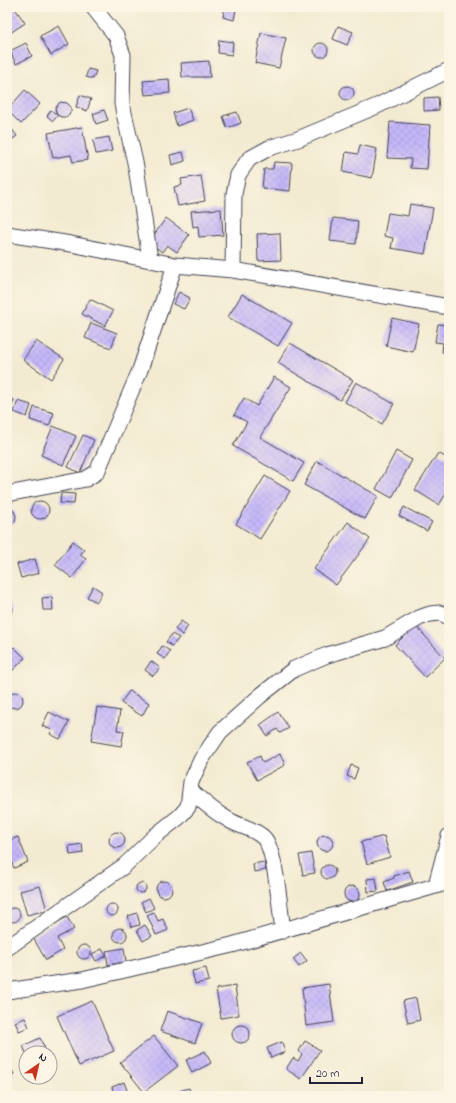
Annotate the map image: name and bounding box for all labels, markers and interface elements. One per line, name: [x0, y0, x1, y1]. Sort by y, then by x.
north arrow: [18, 1045, 58, 1085]
text: N: [35, 1049, 51, 1066]
scale bar: [310, 1059, 362, 1085]
text: 20 m: [316, 1065, 339, 1083]

